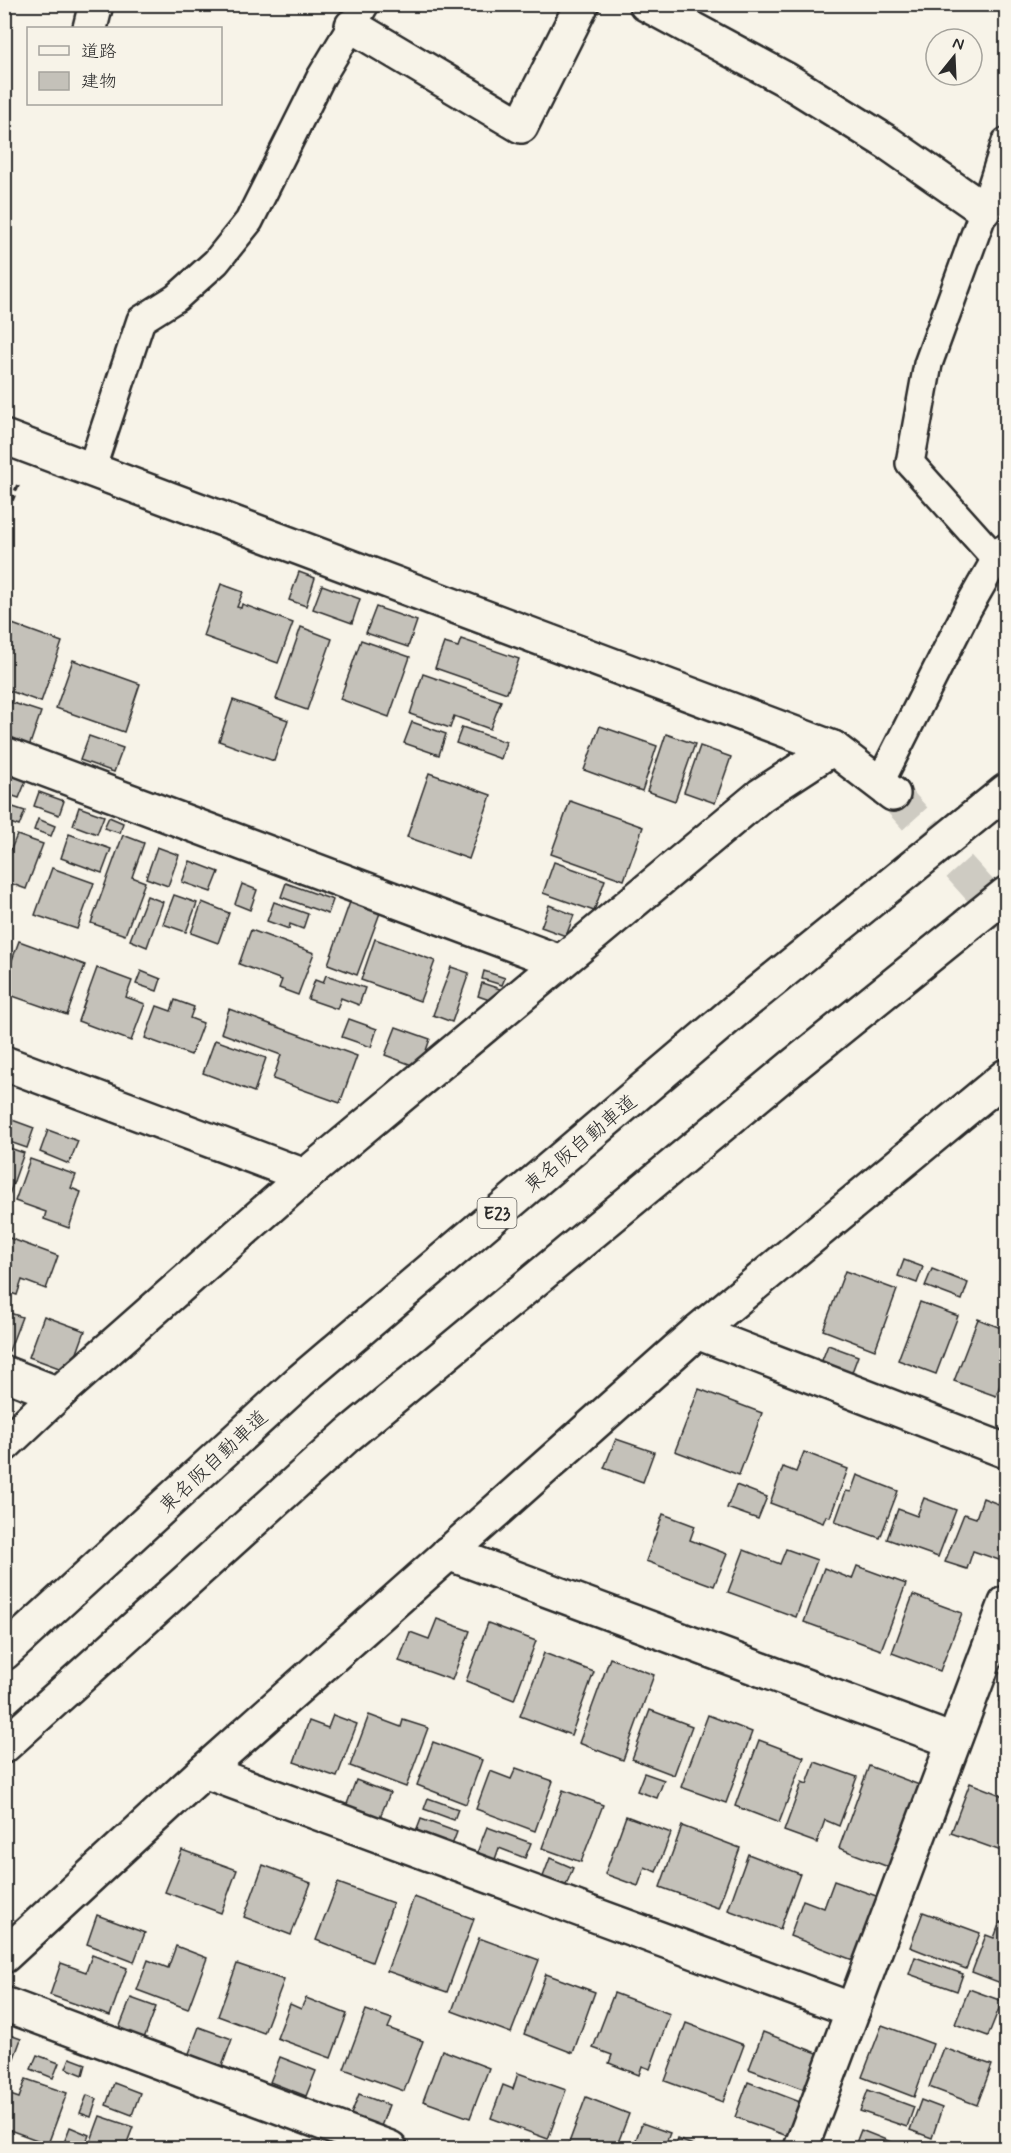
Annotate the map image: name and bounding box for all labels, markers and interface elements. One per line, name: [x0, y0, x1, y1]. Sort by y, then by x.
legend: [27, 27, 222, 105]
north arrow: [924, 27, 984, 87]
text: N: [950, 33, 966, 56]
text: 道路: [81, 40, 117, 64]
text: 建物: [81, 70, 117, 94]
street label: 東名阪自動車道: [519, 1089, 643, 1199]
road number: E23: [478, 1198, 516, 1228]
street label: 東名阪自動車道: [154, 1404, 274, 1520]

